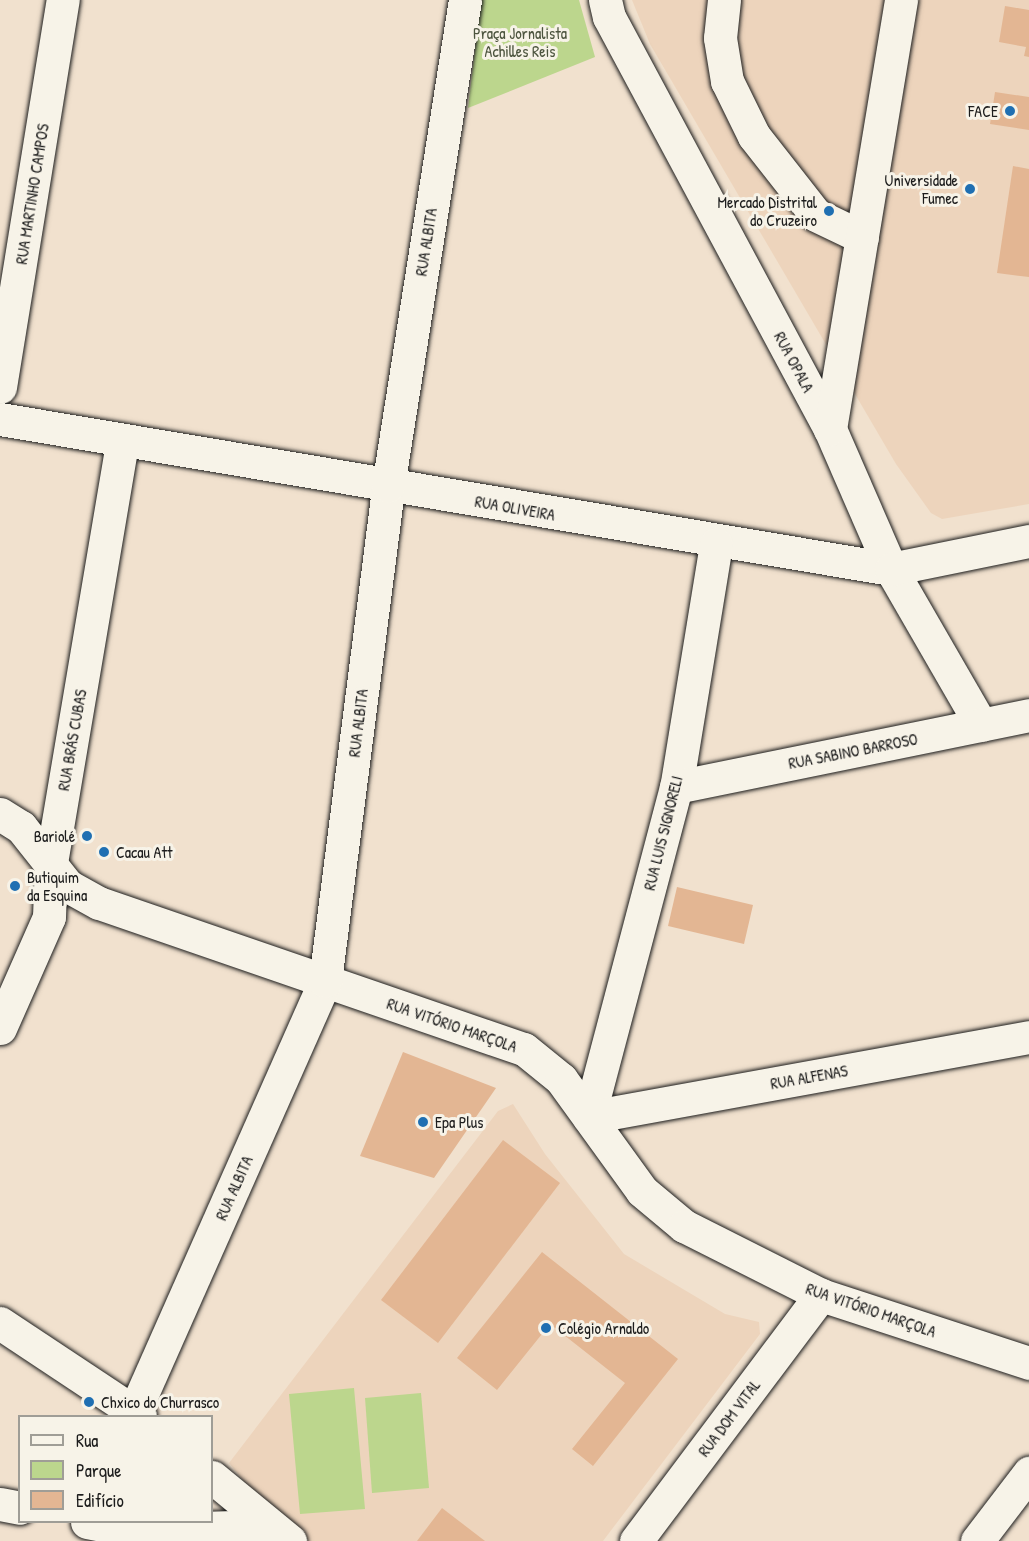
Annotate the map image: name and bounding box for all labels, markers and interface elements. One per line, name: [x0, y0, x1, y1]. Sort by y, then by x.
park label: Praça Jornalista Achilles Reis: [473, 23, 567, 61]
place label: FACE: [968, 101, 998, 121]
marker: FACE: [1003, 104, 1017, 118]
street label: RUA MARTINHO CAMPOS: [11, 122, 53, 266]
place label: Universidade Fumec: [885, 170, 958, 208]
marker: Universidade Fumec: [963, 182, 977, 196]
place label: Mercado Distrital do Cruzeiro: [717, 192, 817, 230]
marker: Mercado Distrital do Cruzeiro: [822, 204, 836, 218]
street label: RUA ALBITA: [411, 207, 441, 277]
street label: RUA OPALA: [770, 328, 818, 396]
street label: RUA OLIVEIRA: [473, 492, 557, 524]
street label: RUA BRÁS CUBAS: [54, 688, 90, 792]
street label: RUA ALBITA: [344, 688, 372, 758]
street label: RUA SABINO BARROSO: [787, 729, 919, 773]
street label: RUA LUIS SIGNORELI: [639, 774, 687, 892]
place label: Bariolé: [34, 826, 75, 846]
marker: Bariolé: [80, 829, 94, 843]
place label: Cacau Att: [116, 842, 172, 862]
marker: Cacau Att: [97, 845, 111, 859]
place label: Butiquim da Esquina: [27, 867, 87, 905]
marker: Butiquim da Esquina: [8, 879, 22, 893]
street label: RUA VITÓRIO MARÇOLA: [384, 994, 520, 1056]
street label: RUA ALFENAS: [769, 1061, 849, 1093]
place label: Epa Plus: [435, 1112, 483, 1132]
marker: Epa Plus: [416, 1115, 430, 1129]
street label: RUA ALBITA: [211, 1153, 257, 1223]
street label: RUA VITÓRIO MARÇOLA: [803, 1279, 939, 1341]
place label: Colégio Arnaldo: [558, 1318, 649, 1338]
marker: Colégio Arnaldo: [539, 1321, 553, 1335]
street label: RUA DOM VITAL: [694, 1376, 764, 1460]
place label: Chxico do Churrasco: [101, 1392, 219, 1412]
marker: Chxico do Churrasco: [82, 1395, 96, 1409]
legend: [18, 1415, 213, 1523]
text: Rua: [76, 1428, 98, 1453]
text: Parque: [76, 1458, 121, 1483]
text: Edifício: [76, 1488, 124, 1513]

